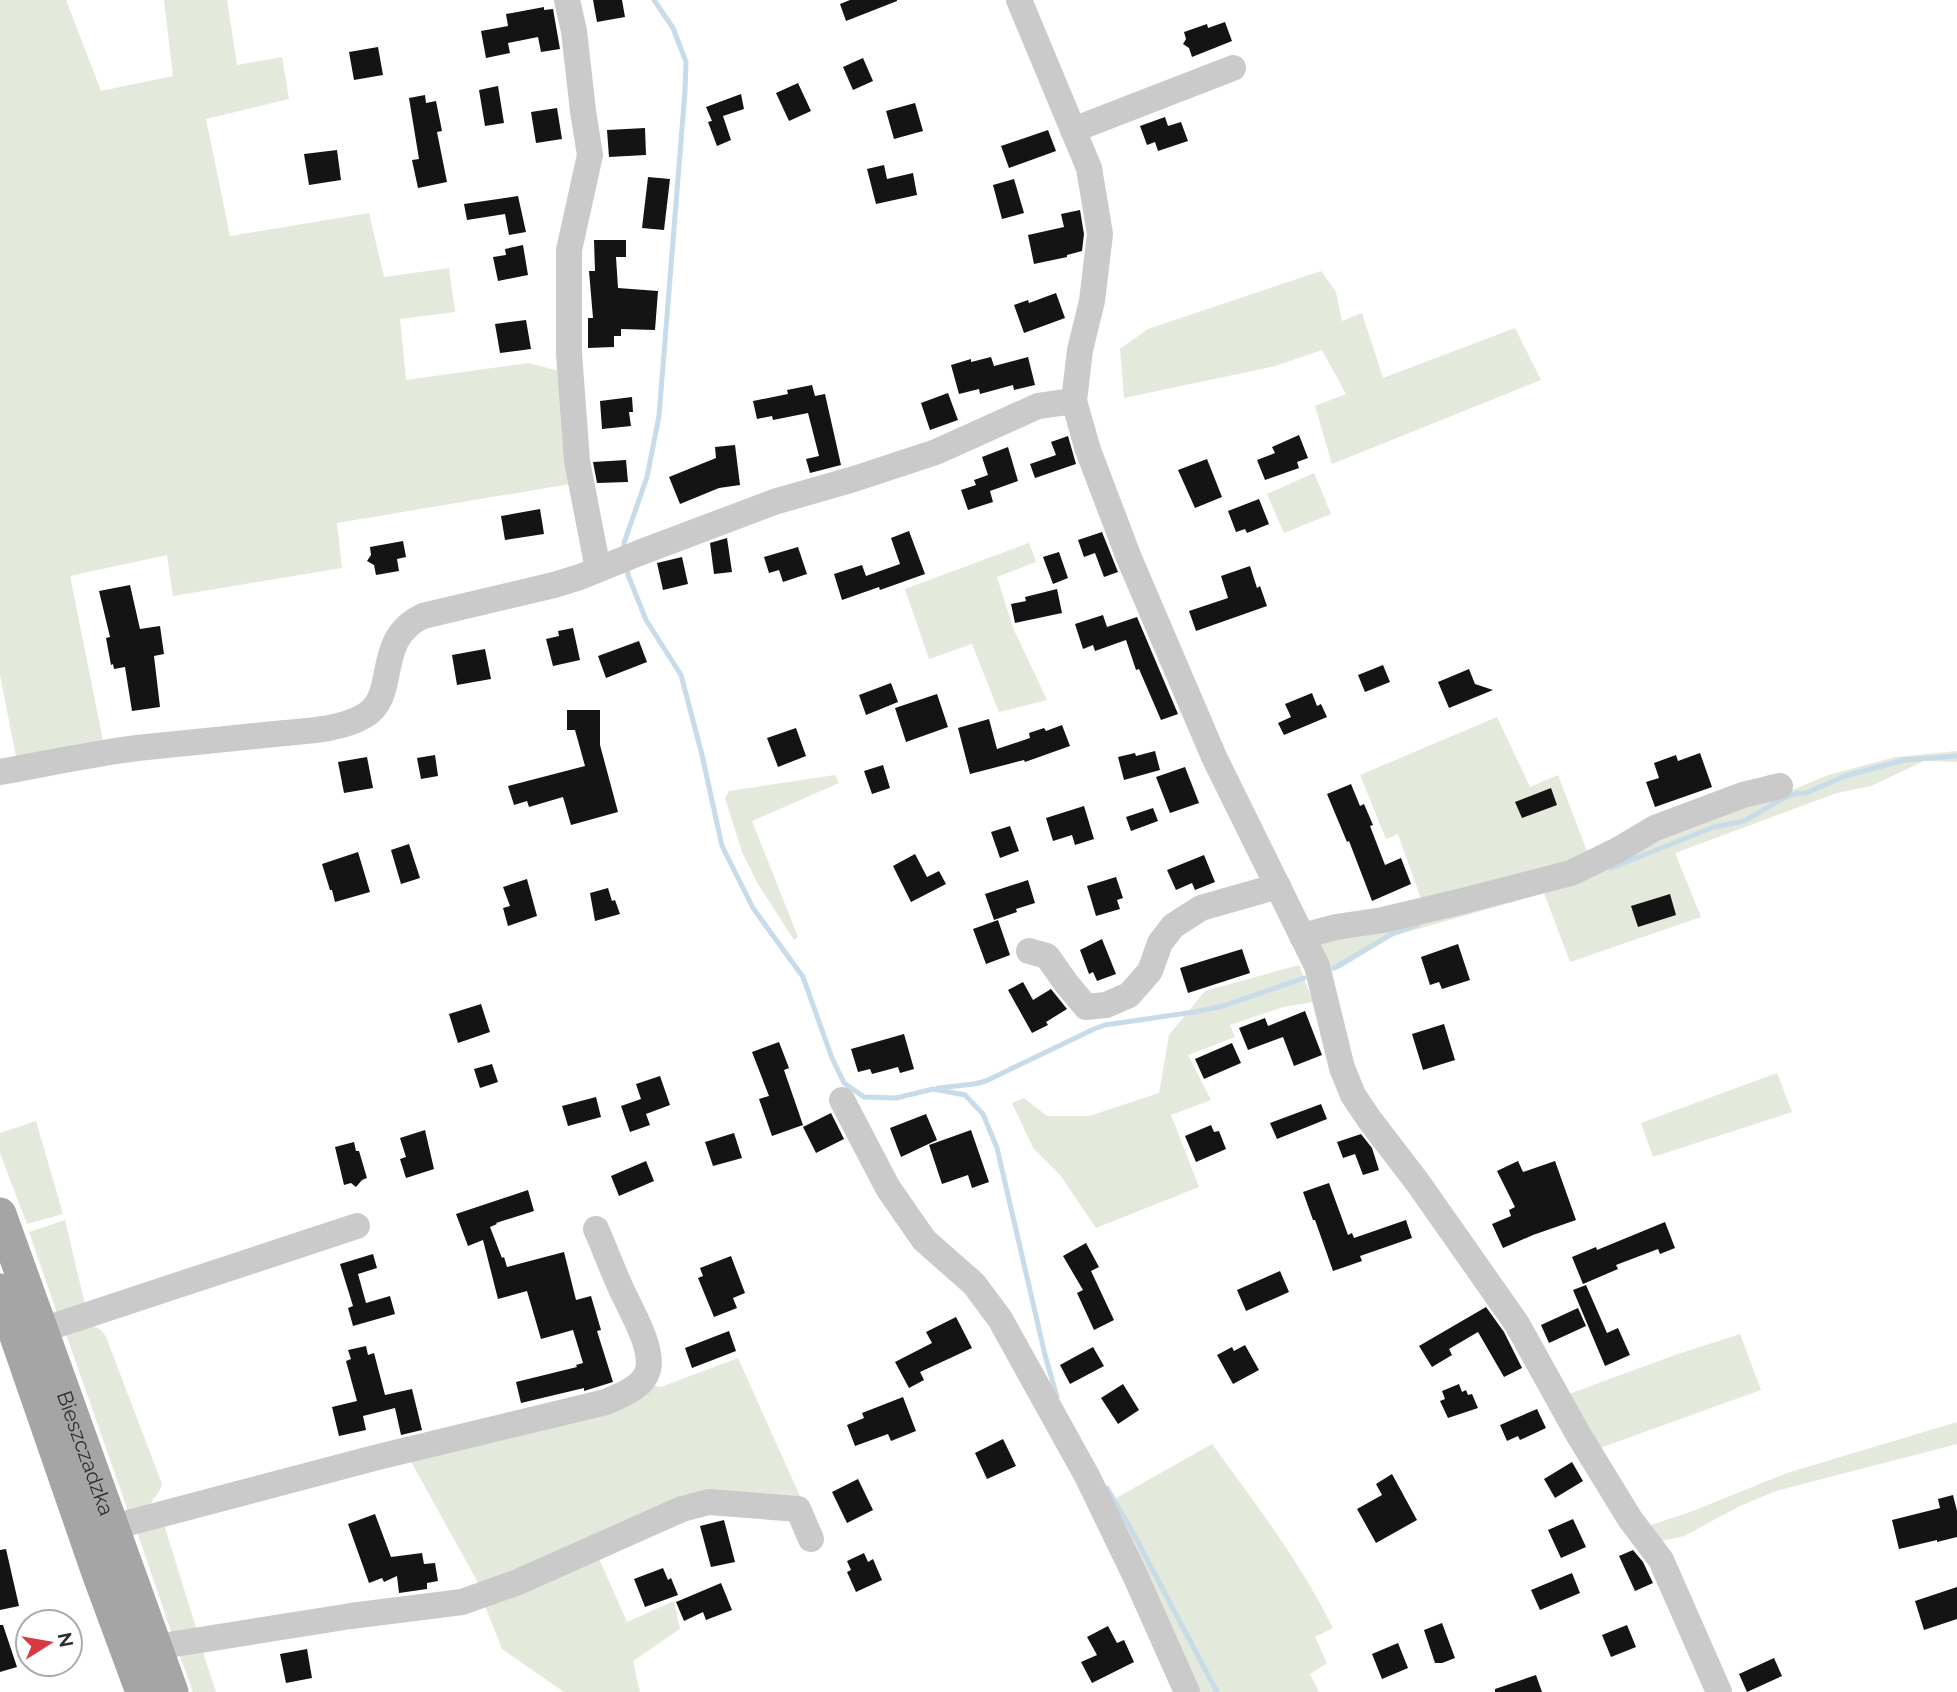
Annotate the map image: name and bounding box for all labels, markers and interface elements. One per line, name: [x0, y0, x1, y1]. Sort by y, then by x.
street label: Bieszczadzka: [52, 1387, 120, 1519]
north arrow: [14, 1608, 84, 1678]
text: N: [54, 1631, 78, 1649]

